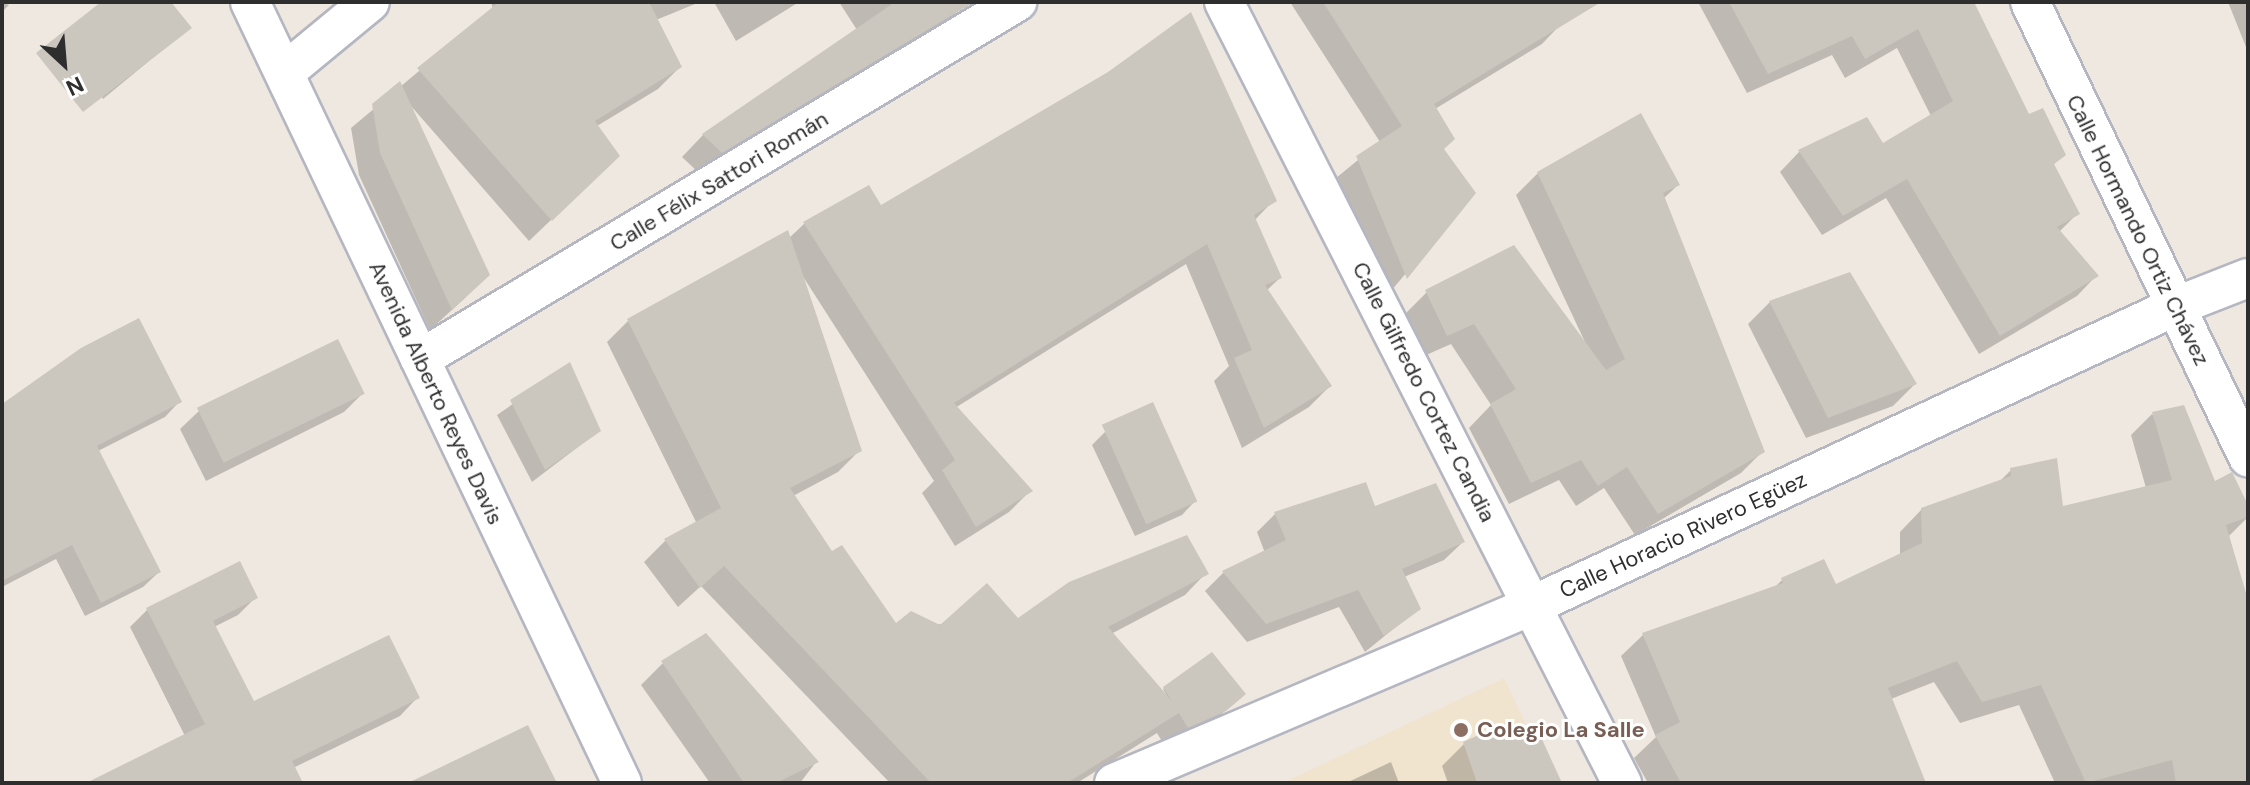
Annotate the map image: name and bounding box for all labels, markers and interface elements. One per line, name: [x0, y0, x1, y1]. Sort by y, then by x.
north arrow: [24, 24, 104, 104]
text: N: [61, 69, 88, 103]
street label: Calle Hormando Ortiz Chávez: [2061, 90, 2215, 370]
street label: Calle Félix Sattori Román: [605, 105, 833, 257]
street label: Avenida Alberto Reyes Davis: [363, 257, 509, 529]
street label: Calle Gilfredo Cortez Candia: [1347, 258, 1501, 526]
street label: Calle Horacio Rivero Egüez: [1555, 466, 1811, 604]
place label: Colegio La Salle: [1477, 717, 1645, 743]
marker: Colegio La Salle: [1452, 721, 1470, 739]

